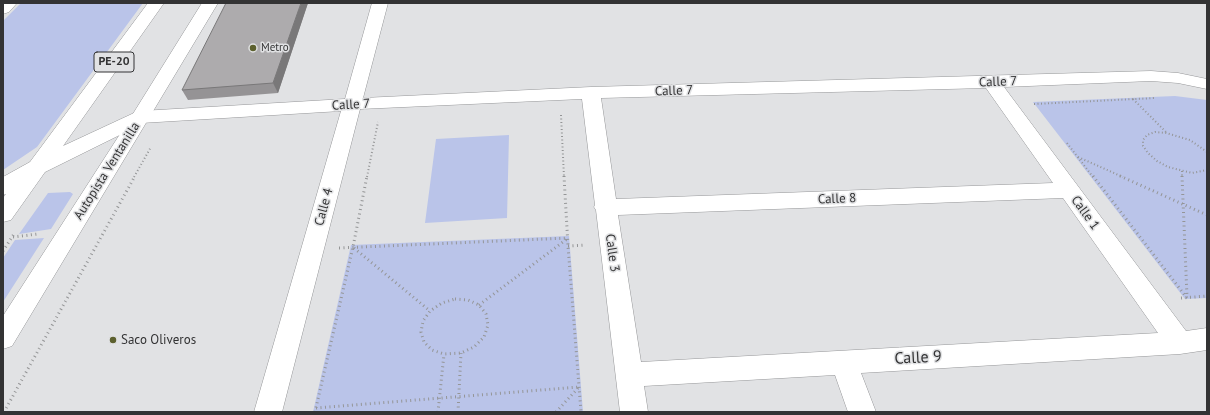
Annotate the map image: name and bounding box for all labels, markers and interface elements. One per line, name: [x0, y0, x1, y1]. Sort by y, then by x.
place label: Metro: [261, 41, 289, 55]
marker: Metro: [248, 43, 258, 53]
road number: PE-20: [94, 52, 134, 72]
street label: Calle 7: [979, 74, 1017, 90]
street label: Calle 7: [655, 83, 693, 99]
street label: Calle 7: [331, 96, 371, 114]
street label: Autopista Ventanilla: [71, 119, 143, 223]
street label: Calle 4: [311, 186, 337, 228]
street label: Calle 8: [818, 191, 856, 207]
street label: Calle 1: [1067, 193, 1103, 233]
street label: Calle 3: [602, 233, 622, 273]
place label: Saco Oliveros: [121, 332, 196, 348]
marker: Saco Oliveros: [108, 335, 118, 345]
street label: Calle 9: [894, 347, 942, 369]

